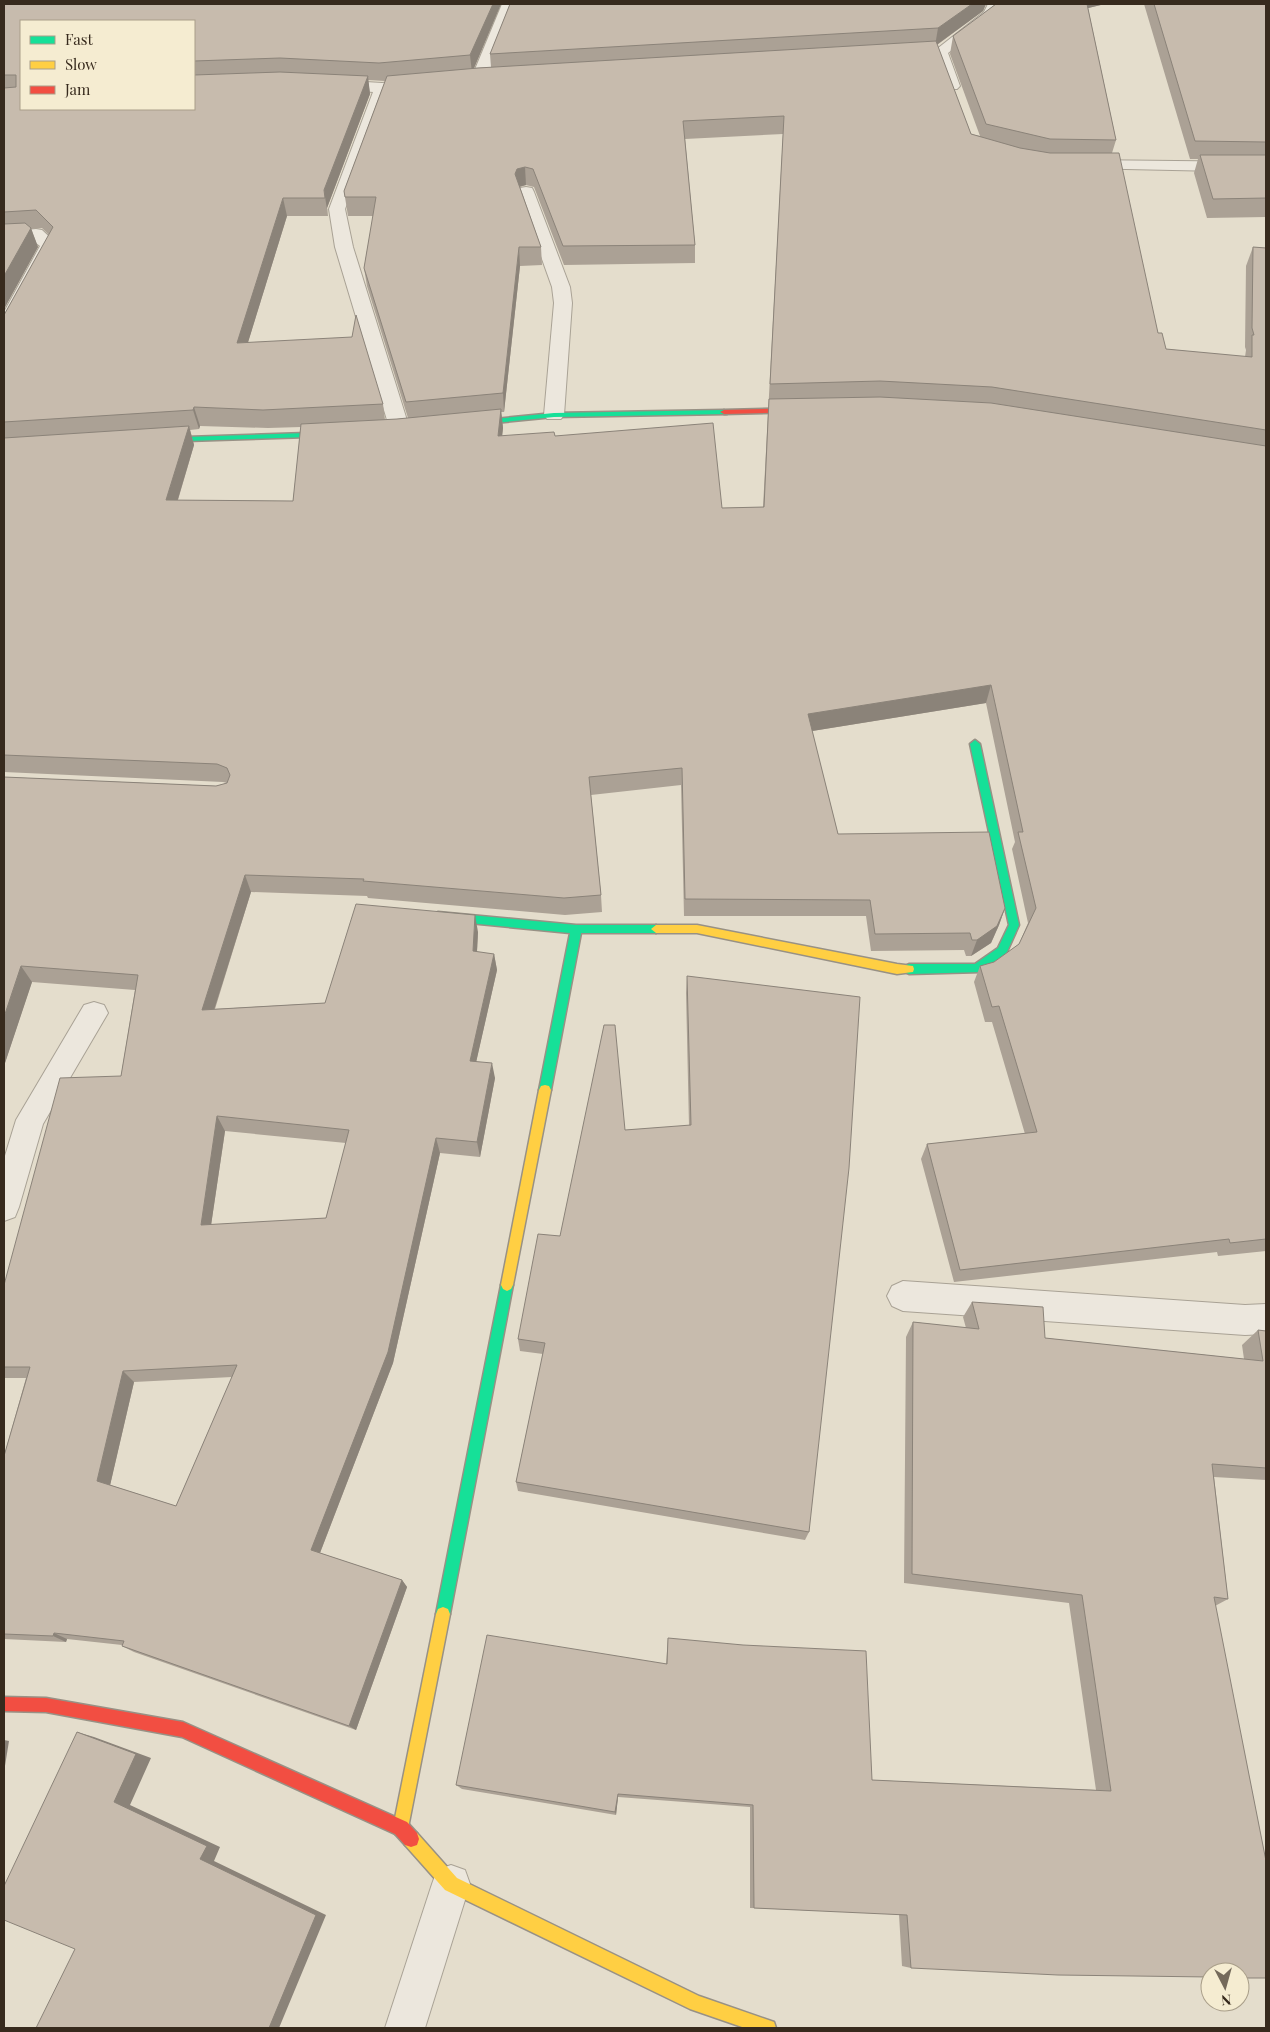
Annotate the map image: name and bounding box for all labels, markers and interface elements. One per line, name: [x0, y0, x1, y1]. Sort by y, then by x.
legend: [20, 20, 195, 110]
text: Fast: [65, 29, 94, 49]
text: Slow: [65, 54, 97, 74]
text: Jam: [64, 79, 91, 99]
north arrow: [1200, 1962, 1250, 2012]
text: N: [1220, 1990, 1232, 2010]

